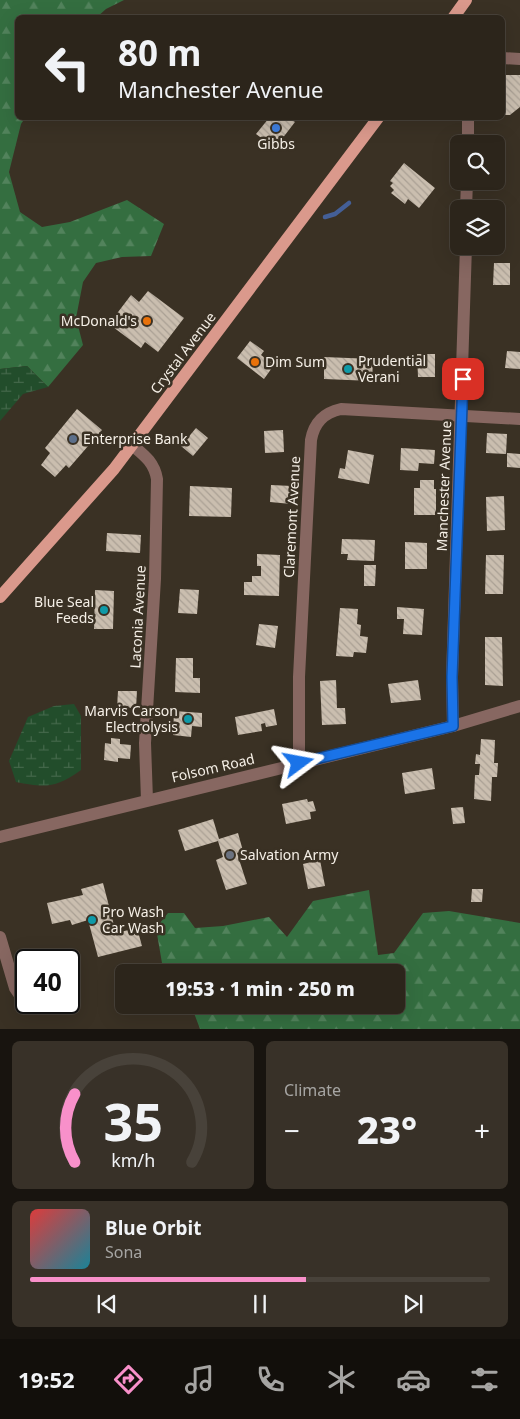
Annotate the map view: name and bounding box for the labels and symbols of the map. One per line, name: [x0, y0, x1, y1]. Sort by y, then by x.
marker: Gibbs: [270, 122, 282, 134]
place label: Gibbs: [257, 134, 295, 153]
street label: Crystal Avenue: [146, 308, 220, 397]
place label: McDonald's: [61, 311, 137, 330]
marker: McDonald's: [141, 315, 153, 327]
place label: Prudential Verani: [358, 351, 426, 386]
place label: Dim Sum: [265, 352, 325, 371]
marker: Dim Sum: [249, 356, 261, 368]
pin: [442, 358, 484, 400]
marker: Prudential Verani: [342, 363, 354, 375]
street label: Manchester Avenue: [432, 420, 455, 552]
place label: Enterprise Bank: [83, 429, 188, 448]
marker: Enterprise Bank: [67, 433, 79, 445]
street label: Claremont Avenue: [279, 456, 304, 578]
street label: Laconia Avenue: [125, 565, 150, 669]
place label: Blue Seal Feeds: [34, 592, 94, 627]
marker: Blue Seal Feeds: [98, 604, 110, 616]
place label: Marvis Carson Electrolysis: [84, 701, 178, 736]
marker: Marvis Carson Electrolysis: [182, 713, 194, 725]
position arrow: [272, 736, 324, 788]
street label: Folsom Road: [169, 749, 256, 786]
place label: Salvation Army: [240, 845, 339, 864]
marker: Salvation Army: [224, 849, 236, 861]
place label: Pro Wash Car Wash: [102, 902, 164, 937]
marker: Pro Wash Car Wash: [86, 914, 98, 926]
speed limit sign: 40: [15, 949, 80, 1014]

